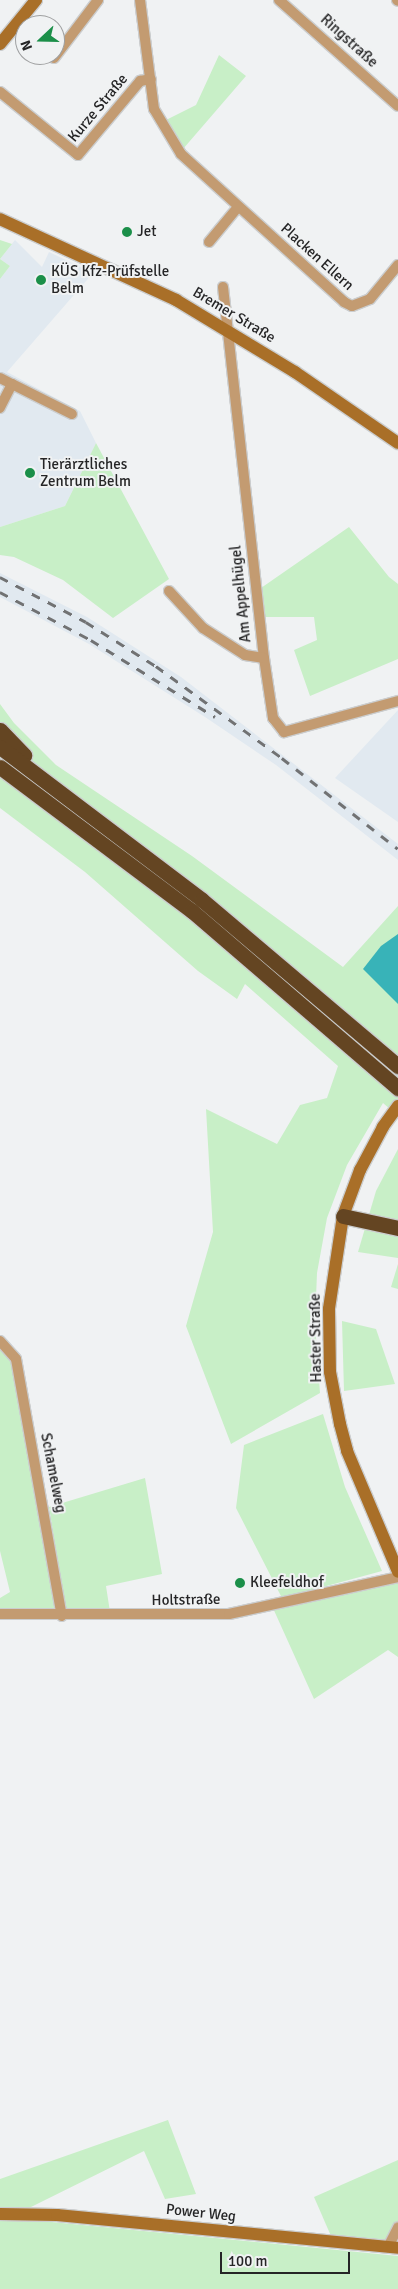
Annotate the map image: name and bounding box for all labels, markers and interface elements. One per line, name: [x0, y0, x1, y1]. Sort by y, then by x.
street label: Ringstraße: [317, 11, 381, 71]
north arrow: [15, 15, 65, 65]
text: N: [17, 38, 36, 53]
street label: Kurze Straße: [64, 70, 132, 146]
street label: Placken Ellern: [277, 220, 357, 294]
place label: Jet: [137, 223, 156, 241]
marker: Jet: [121, 226, 133, 238]
place label: KÜS Kfz-Prüfstelle Belm: [51, 262, 169, 297]
marker: KÜS Kfz-Prüfstelle Belm: [35, 274, 47, 286]
street label: Bremer Straße: [189, 283, 279, 347]
place label: Tierärztliches Zentrum Belm: [40, 455, 131, 490]
marker: Tierärztliches Zentrum Belm: [24, 467, 36, 479]
street label: Am Appelhügel: [227, 545, 255, 643]
street label: Haster Straße: [306, 1293, 326, 1383]
street label: Schamelweg: [36, 1432, 70, 1514]
place label: Kleefeldhof: [250, 1574, 324, 1592]
marker: Kleefeldhof: [234, 1577, 246, 1589]
street label: Holtstraße: [151, 1590, 221, 1610]
street label: Power Weg: [165, 2200, 237, 2226]
scale bar: [223, 2242, 353, 2274]
text: 100 m: [228, 2252, 268, 2270]

